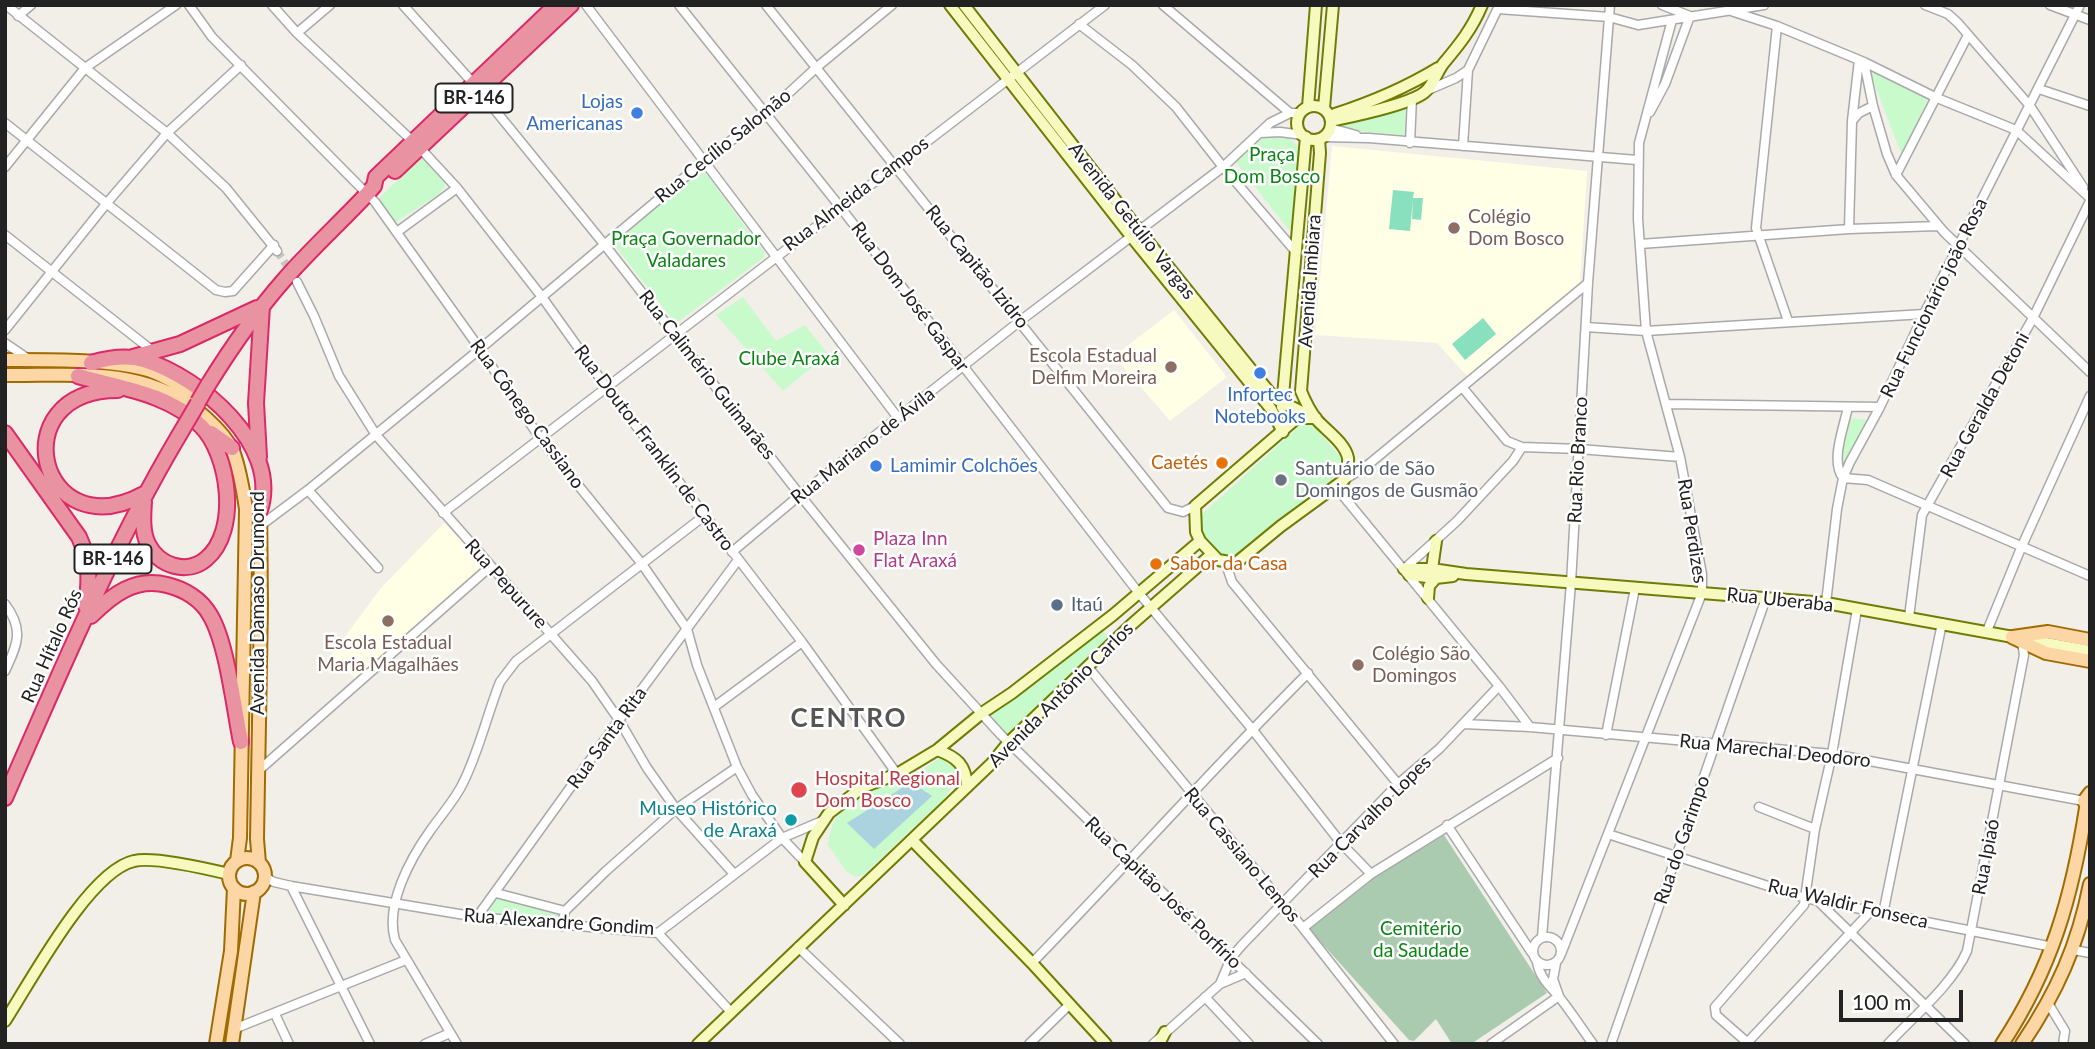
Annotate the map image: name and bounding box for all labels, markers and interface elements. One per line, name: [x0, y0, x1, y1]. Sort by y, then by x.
road number: BR-146: [435, 84, 512, 113]
street label: Rua Cecílio Salomão: [650, 84, 796, 208]
place label: Lojas Americanas: [526, 91, 623, 135]
marker: Lojas Americanas: [629, 105, 645, 121]
street label: Rua Almeida Campos: [779, 132, 933, 256]
street label: Avenida Getúlio Vargas: [1064, 138, 1200, 304]
park label: Praça Dom Bosco: [1224, 144, 1320, 188]
street label: Rua Funcionário joão Rosa: [1876, 194, 1992, 402]
street label: Rua Capitão Izidro: [920, 201, 1034, 333]
place label: Colégio Dom Bosco: [1468, 206, 1564, 250]
street label: Avenida Imbiara: [1294, 214, 1326, 348]
street label: Rua Dom José Gaspar: [846, 217, 974, 377]
marker: Colégio Dom Bosco: [1446, 220, 1462, 236]
park label: Praça Governador Valadares: [611, 228, 761, 272]
street label: Rua Calimério Guimarães: [634, 286, 780, 464]
street label: Rua Geralda Detoni: [1936, 328, 2034, 482]
street label: Rua Cônego Cassiano: [465, 335, 589, 493]
street label: Rua Doutor Franklin de Castro: [569, 340, 739, 556]
place label: Escola Estadual Delfim Moreira: [1029, 345, 1157, 389]
park label: Clube Araxá: [738, 348, 840, 370]
marker: Escola Estadual Delfim Moreira: [1163, 359, 1179, 375]
marker: Infortec Notebooks: [1252, 365, 1268, 381]
street label: Rua Mariano de Ávila: [787, 383, 939, 509]
place label: Infortec Notebooks: [1214, 384, 1306, 428]
street label: Rua Rio Branco: [1563, 396, 1593, 524]
place label: Caetés: [1151, 452, 1208, 474]
place label: Lamimir Colchões: [890, 455, 1038, 477]
marker: Caetés: [1214, 455, 1230, 471]
marker: Lamimir Colchões: [868, 458, 884, 474]
place label: Santuário de São Domingos de Gusmão: [1295, 458, 1478, 502]
marker: Santuário de São Domingos de Gusmão: [1273, 472, 1289, 488]
street label: Rua Perdizes: [1672, 477, 1712, 585]
street label: Avenida Damaso Drumond: [247, 491, 269, 715]
place label: Plaza Inn Flat Araxá: [873, 528, 957, 572]
street label: Rua Pepurure: [460, 535, 552, 633]
marker: Plaza Inn Flat Araxá: [851, 542, 867, 558]
road number: BR-146: [74, 544, 152, 574]
place label: Sabor da Casa: [1170, 553, 1288, 575]
marker: Sabor da Casa: [1148, 556, 1164, 572]
street label: Rua Uberaba: [1726, 583, 1834, 617]
street label: Rua Hítalo Rós: [17, 586, 87, 706]
place label: Itaú: [1071, 594, 1103, 616]
marker: Itaú: [1049, 597, 1065, 613]
marker: Escola Estadual Maria Magalhães: [380, 613, 396, 629]
street label: Avenida Antônio Carlos: [984, 618, 1138, 772]
place label: Escola Estadual Maria Magalhães: [317, 632, 459, 676]
place label: Colégio São Domingos: [1372, 643, 1470, 687]
marker: Colégio São Domingos: [1350, 657, 1366, 673]
street label: Rua Santa Rita: [562, 683, 652, 793]
district label: CENTRO: [791, 703, 907, 735]
street label: Rua Marechal Deodoro: [1678, 730, 1872, 772]
street label: Rua Carvalho Lopes: [1304, 751, 1436, 883]
place label: Hospital Regional Dom Bosco: [815, 768, 960, 812]
street label: Rua do Garimpo: [1649, 773, 1715, 907]
marker: Hospital Regional Dom Bosco: [789, 780, 809, 800]
street label: Rua Cassiano Lemos: [1179, 783, 1305, 927]
place label: Museo Histórico de Araxá: [639, 798, 777, 842]
marker: Museo Histórico de Araxá: [783, 812, 799, 828]
street label: Rua Capitão José Porfírio: [1080, 812, 1246, 974]
street label: Rua Ipiaó: [1967, 817, 2005, 897]
street label: Rua Waldir Fonseca: [1766, 874, 1930, 934]
street label: Rua Alexandre Gondim: [463, 904, 655, 940]
park label: Cemitério da Saudade: [1373, 918, 1469, 962]
scale bar: [1843, 976, 1967, 1020]
text: 100 m: [1852, 989, 1911, 1014]

